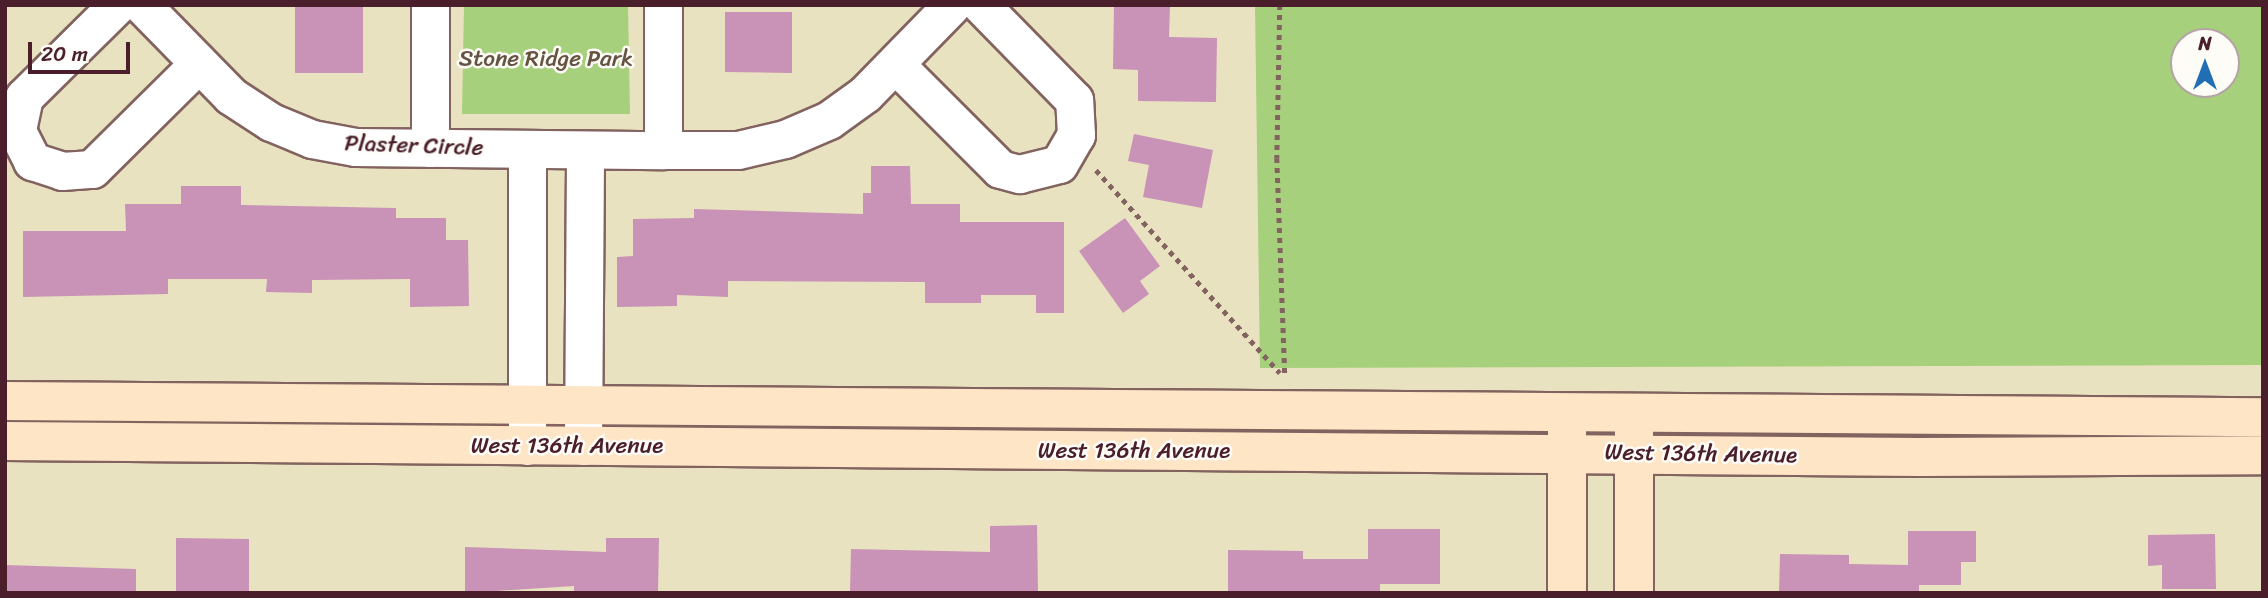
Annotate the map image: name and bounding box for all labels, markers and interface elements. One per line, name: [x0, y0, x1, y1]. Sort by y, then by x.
text: N: [2198, 27, 2212, 60]
scale bar: [32, 28, 133, 72]
north arrow: [2170, 28, 2240, 98]
text: 20 m: [41, 35, 88, 73]
park label: Stone Ridge Park: [458, 45, 634, 73]
street label: Plaster Circle: [344, 130, 484, 162]
street label: West 136th Avenue: [470, 432, 664, 460]
street label: West 136th Avenue: [1037, 437, 1231, 465]
street label: West 136th Avenue: [1604, 439, 1798, 469]

